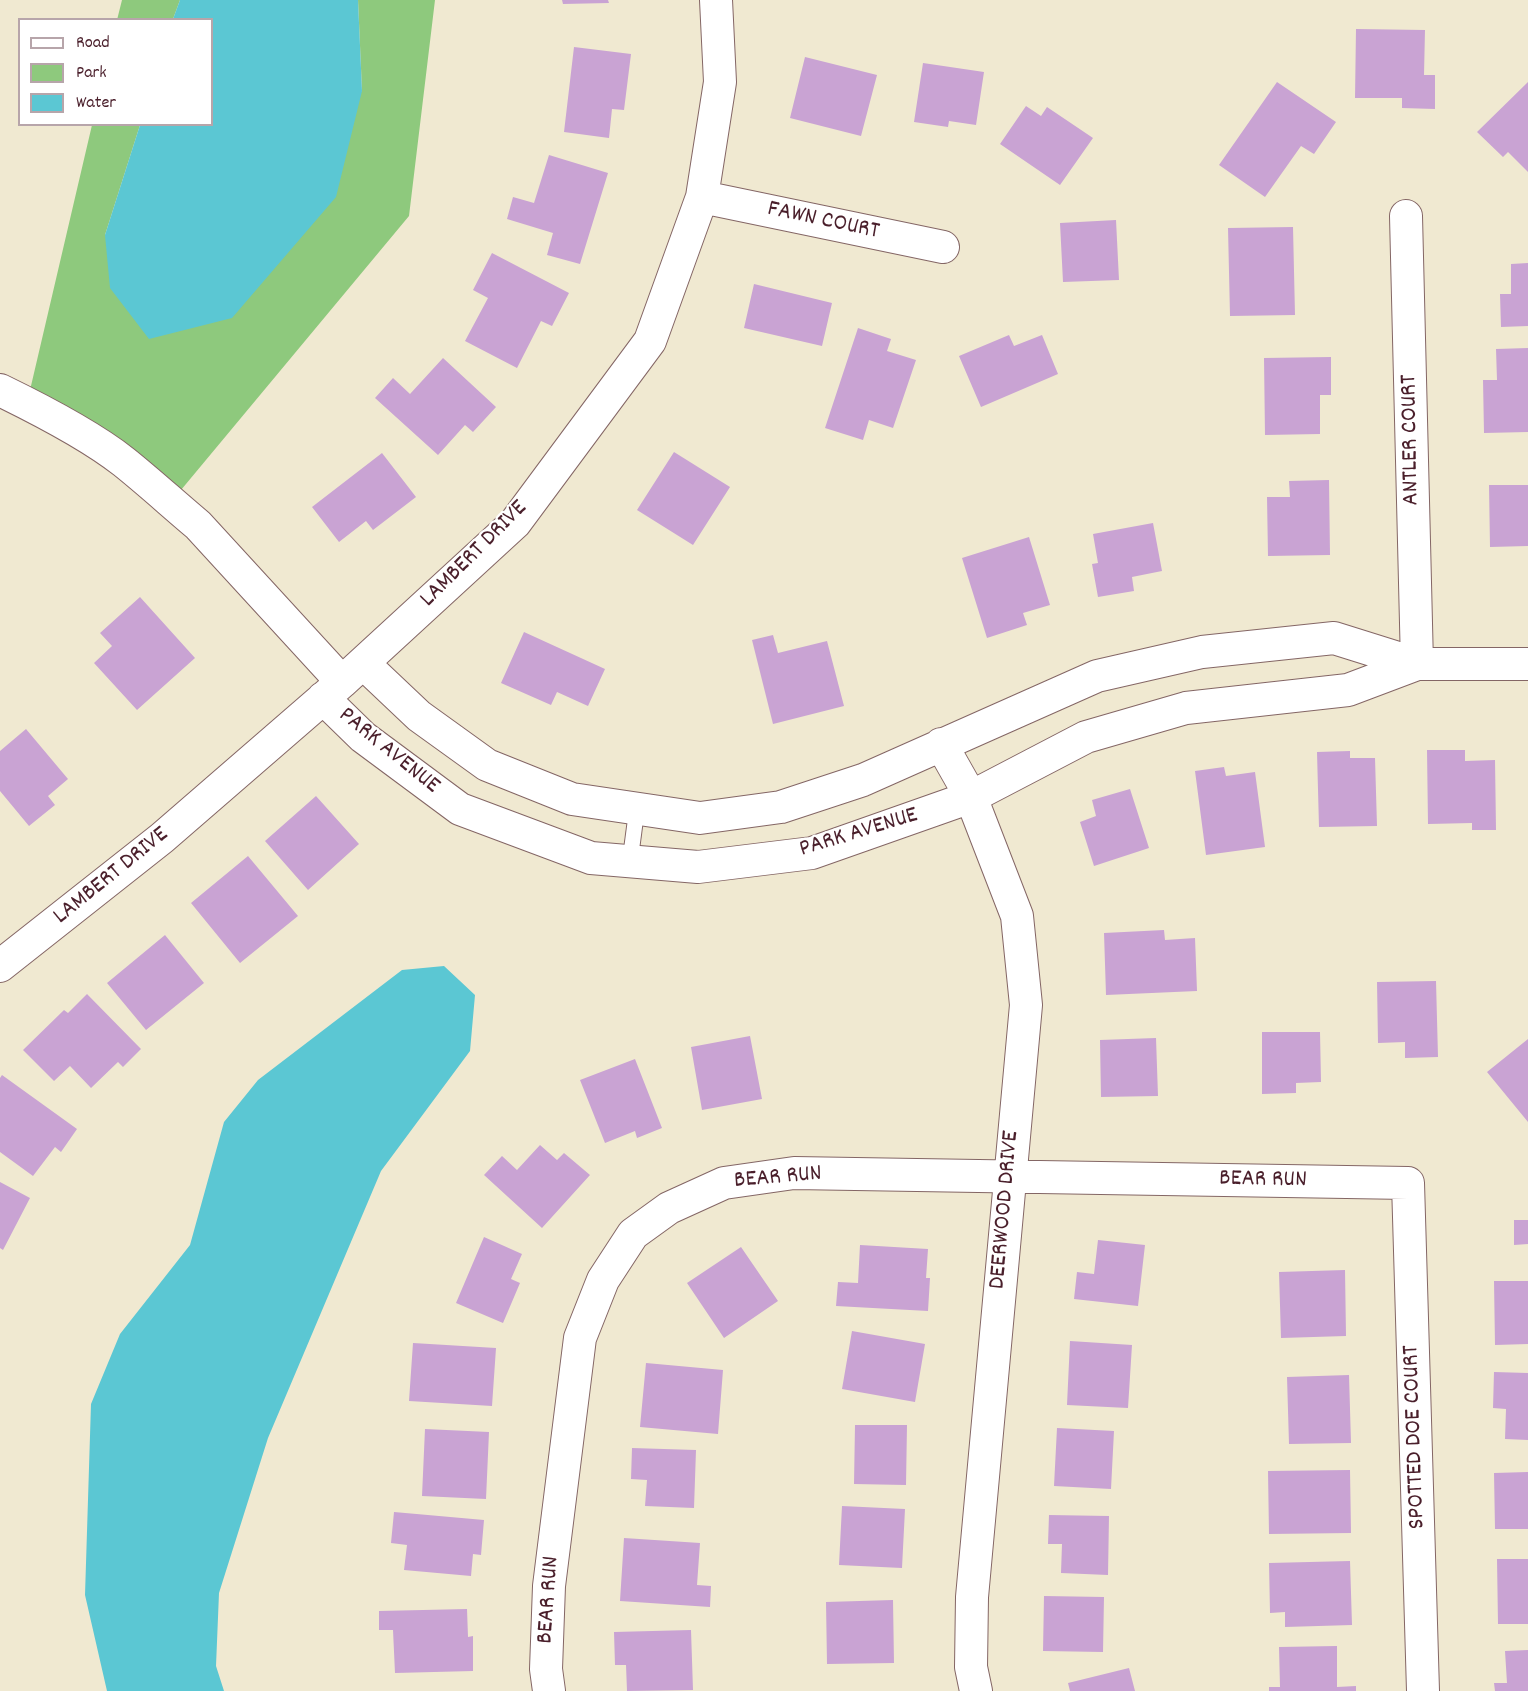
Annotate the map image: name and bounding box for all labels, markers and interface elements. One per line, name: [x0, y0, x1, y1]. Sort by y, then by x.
legend: [18, 18, 213, 126]
text: Road: [76, 31, 110, 56]
text: Park: [76, 61, 107, 86]
text: Water: [76, 91, 116, 116]
street label: FAWN COURT: [765, 196, 881, 248]
street label: ANTLER COURT: [1396, 374, 1428, 506]
street label: LAMBERT DRIVE: [415, 495, 535, 615]
street label: PARK AVENUE: [331, 702, 445, 802]
street label: PARK AVENUE: [796, 802, 922, 866]
street label: LAMBERT DRIVE: [49, 822, 175, 932]
street label: DEERWOOD DRIVE: [985, 1130, 1027, 1290]
street label: BEAR RUN: [733, 1161, 823, 1197]
street label: BEAR RUN: [1219, 1166, 1307, 1196]
street label: SPOTTED DOE COURT: [1398, 1344, 1434, 1530]
street label: BEAR RUN: [533, 1555, 567, 1645]

